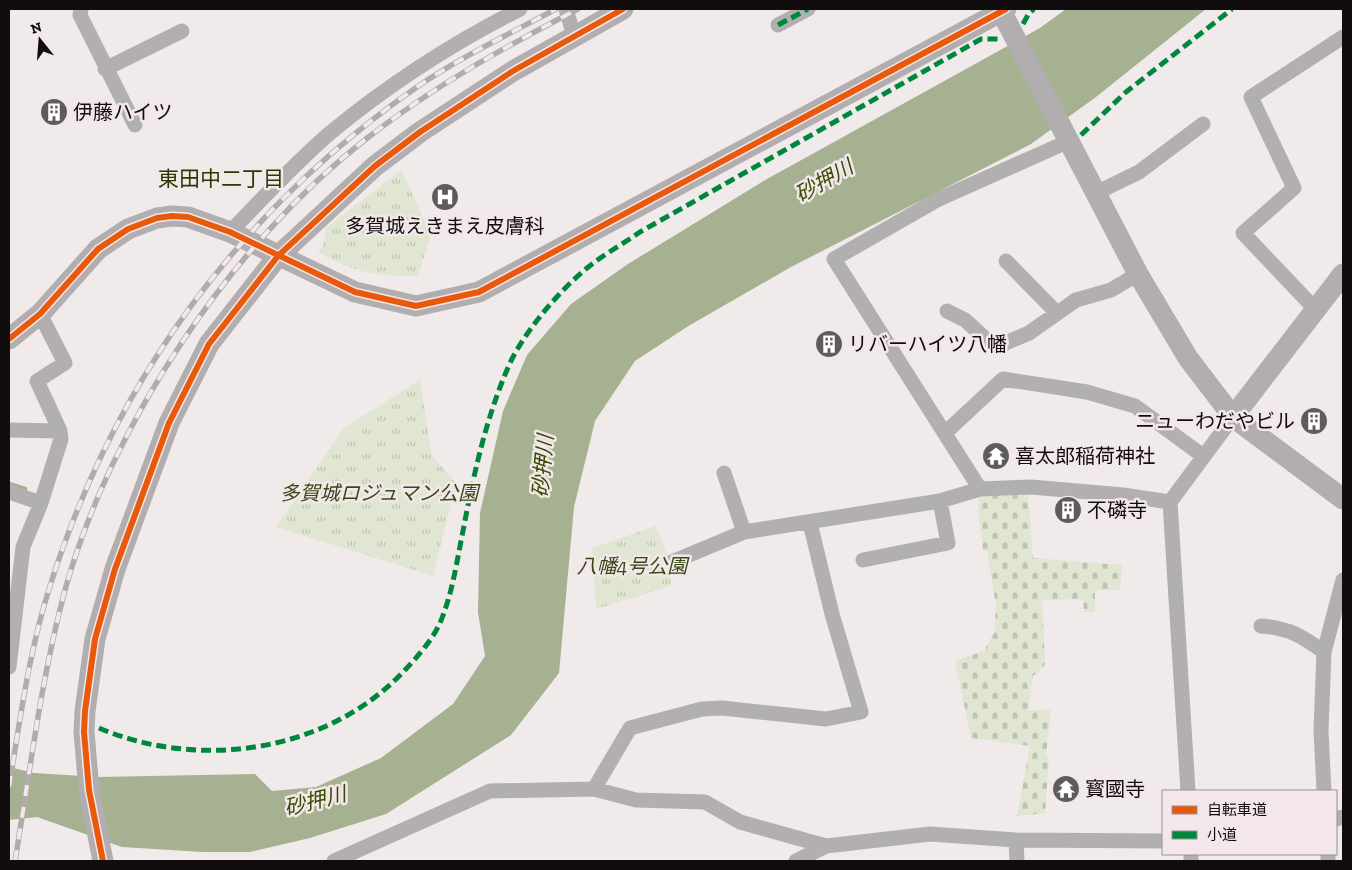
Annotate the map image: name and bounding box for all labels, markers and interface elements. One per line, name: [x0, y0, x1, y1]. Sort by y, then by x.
north arrow: [15, 15, 65, 65]
text: N: [29, 18, 44, 38]
building icon: 伊藤ハイツ: [39, 97, 69, 127]
place label: 伊藤ハイツ: [73, 100, 173, 124]
water label: 砂押川: [790, 153, 859, 207]
district label: 東田中二丁目: [158, 166, 284, 191]
hospital icon: 多賀城えきまえ皮膚科: [430, 182, 460, 212]
place label: 多賀城えきまえ皮膚科: [345, 214, 545, 238]
building icon: リバーハイツ八幡: [814, 329, 844, 359]
place label: リバーハイツ八幡: [848, 332, 1007, 356]
building icon: ニューわだやビル: [1299, 406, 1329, 436]
place label: ニューわだやビル: [1135, 409, 1295, 433]
water label: 砂押川: [527, 431, 558, 498]
temple icon: 喜太郎稲荷神社: [981, 441, 1011, 471]
place label: 喜太郎稲荷神社: [1015, 444, 1155, 468]
park label: 多賀城ロジュマン公園: [280, 481, 481, 505]
building icon: 不磷寺: [1053, 495, 1083, 525]
place label: 不磷寺: [1087, 498, 1147, 522]
park label: 八幡4号公園: [577, 554, 690, 578]
temple icon: 寳國寺: [1051, 774, 1081, 804]
place label: 寳國寺: [1085, 777, 1145, 801]
water label: 砂押川: [281, 780, 350, 820]
legend: [1162, 790, 1337, 855]
text: 自転車道: [1207, 801, 1267, 819]
text: 小道: [1207, 826, 1237, 844]

